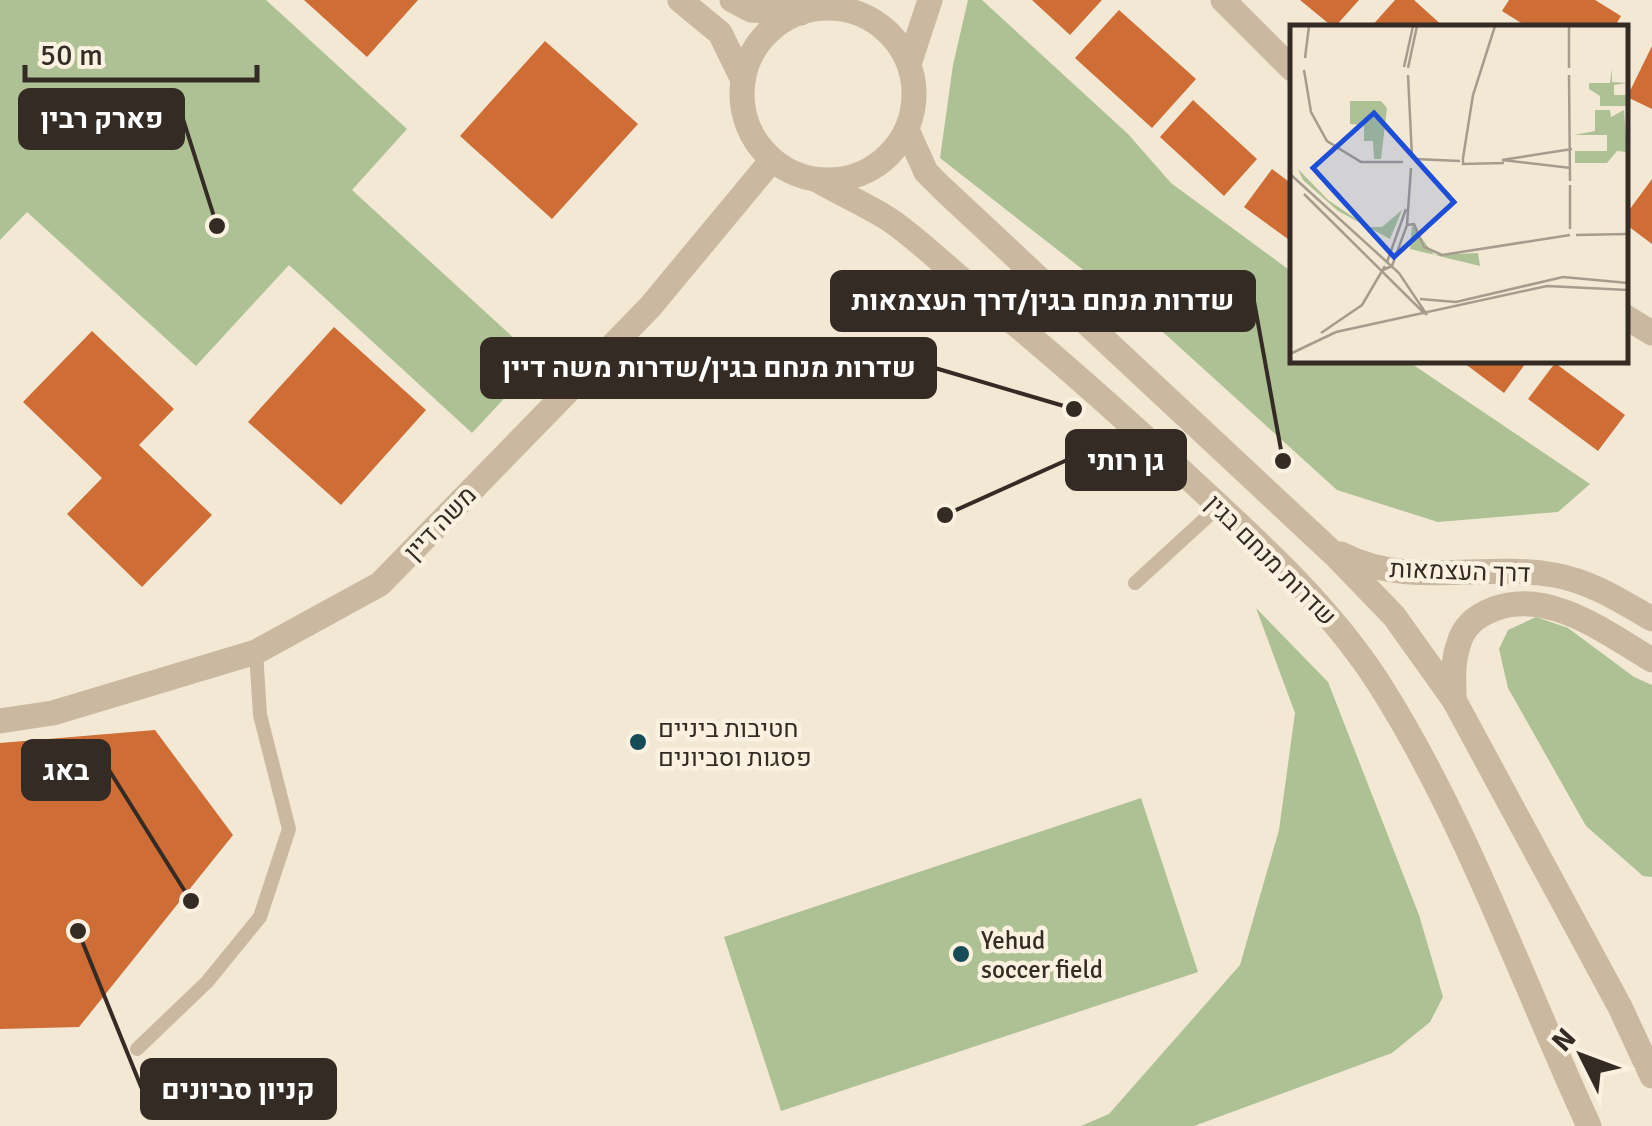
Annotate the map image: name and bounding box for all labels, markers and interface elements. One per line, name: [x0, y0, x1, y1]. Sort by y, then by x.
scale bar: [25, 20, 258, 82]
inset map: [1290, 25, 1627, 362]
text: 50 m: [40, 37, 103, 74]
callout: פארק רבין: [20, 90, 183, 148]
text: פארק רבין: [41, 102, 163, 136]
callout: שדרות מנחם בגין/דרך העצמאות: [832, 272, 1254, 330]
text: שדרות מנחם בגין/דרך העצמאות: [852, 284, 1234, 318]
callout: שדרות מנחם בגין/שדרות משה דיין: [482, 339, 935, 397]
text: שדרות מנחם בגין/שדרות משה דיין: [502, 351, 916, 385]
callout: גן רותי: [1067, 431, 1185, 489]
text: גן רותי: [1087, 444, 1165, 478]
street label: משה דיין: [397, 479, 483, 567]
street label: שדרות מנחם בגין: [1199, 488, 1343, 632]
street label: דרך העצמאות: [1389, 553, 1531, 589]
place label: חטיבות ביניים פסגות וסביונים: [658, 713, 812, 773]
marker: חטיבות ביניים פסגות וסביונים: [627, 731, 649, 753]
callout: באג: [23, 741, 109, 799]
text: באג: [43, 754, 89, 788]
place label: Yehud soccer field: [981, 925, 1103, 985]
marker: Yehud soccer field: [950, 943, 972, 965]
north arrow: [1532, 1006, 1632, 1106]
text: N: [1545, 1021, 1583, 1059]
callout: קניון סביונים: [142, 1060, 335, 1118]
text: קניון סביונים: [161, 1073, 315, 1107]

